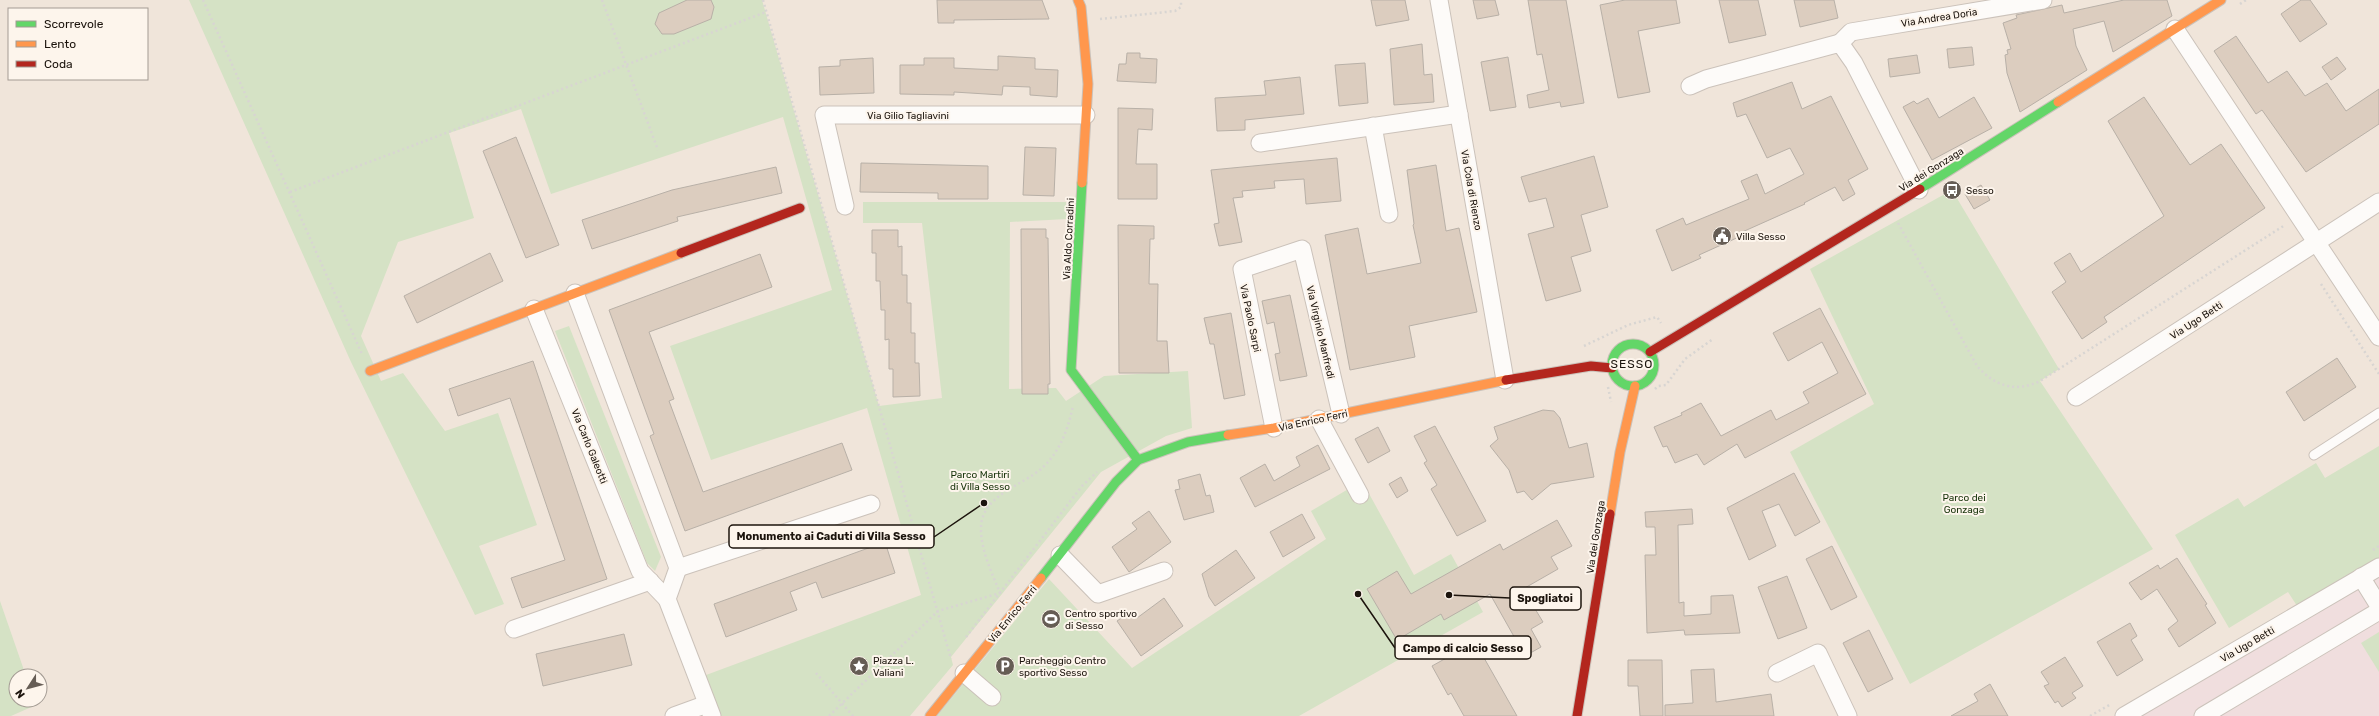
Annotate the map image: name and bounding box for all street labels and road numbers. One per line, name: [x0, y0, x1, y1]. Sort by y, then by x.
street label: Via Andrea Doria: [1900, 6, 1978, 30]
street label: Via Gilio Tagliavini: [867, 110, 949, 122]
street label: Via dei Gonzaga: [1897, 145, 1966, 195]
street label: Via Cola di Rienzo: [1458, 149, 1484, 232]
street label: Via Aldo Corradini: [1061, 198, 1077, 280]
street label: Via Paolo Sarpi: [1237, 283, 1263, 353]
street label: Via Virginio Manfredi: [1303, 284, 1337, 380]
street label: Via Ugo Betti: [2168, 299, 2225, 342]
street label: Via Carlo Galeotti: [569, 407, 610, 486]
street label: Via Enrico Ferri: [1278, 408, 1349, 434]
street label: Via dei Gonzaga: [1584, 500, 1608, 575]
street label: Via Enrico Ferri: [986, 584, 1040, 646]
street label: Via Ugo Betti: [2218, 625, 2277, 665]

